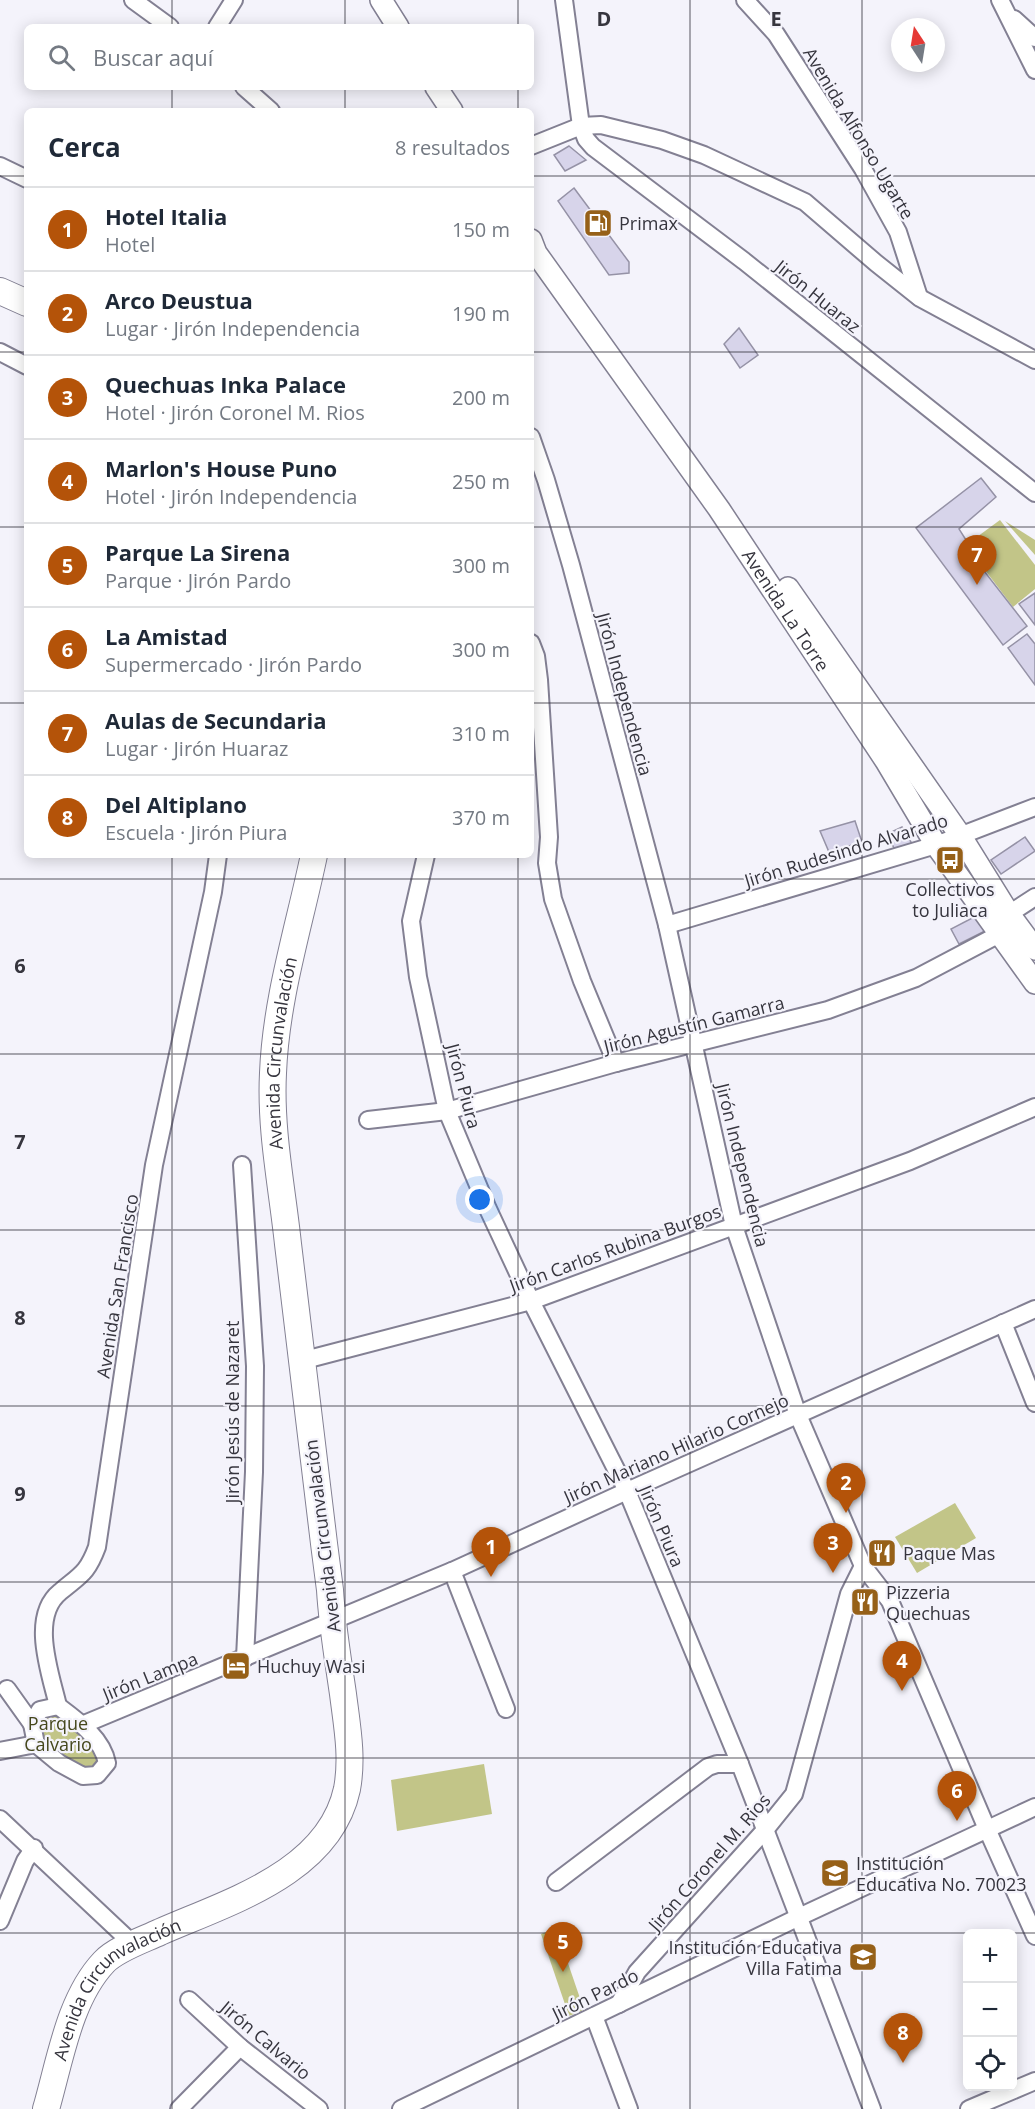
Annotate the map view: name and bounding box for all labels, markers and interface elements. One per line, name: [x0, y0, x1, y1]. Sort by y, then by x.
text: D: [597, 5, 611, 32]
text: E: [770, 5, 782, 32]
north arrow: [891, 18, 945, 72]
search box: [24, 24, 534, 90]
icon: search: [45, 41, 78, 74]
text: Buscar aquí: [93, 42, 213, 72]
street label: Avenida Alfonso Ugarte: [798, 43, 920, 223]
text: Cerca: [48, 129, 121, 165]
text: 8 resultados: [395, 134, 510, 161]
text: Hotel Italia: [105, 201, 227, 231]
fuel station icon: Primax: [582, 207, 614, 239]
place label: Primax: [619, 211, 678, 235]
text: 1: [62, 216, 73, 243]
text: 150 m: [452, 216, 510, 243]
text: Hotel: [105, 231, 155, 258]
street label: Jirón Huaraz: [769, 253, 866, 338]
text: Arco Deustua: [105, 285, 253, 315]
text: 2: [62, 300, 73, 327]
text: 190 m: [452, 300, 510, 327]
text: Lugar · Jirón Independencia: [105, 315, 360, 342]
text: Quechuas Inka Palace: [105, 369, 346, 399]
text: 3: [62, 384, 73, 411]
text: 200 m: [452, 384, 510, 411]
text: Hotel · Jirón Coronel M. Rios: [105, 399, 365, 426]
text: Marlon's House Puno: [105, 453, 337, 483]
text: 4: [62, 468, 73, 495]
text: 250 m: [452, 468, 510, 495]
text: Hotel · Jirón Independencia: [105, 483, 357, 510]
pin: 7: [958, 536, 996, 585]
text: Parque La Sirena: [105, 537, 290, 567]
street label: Avenida La Torre: [737, 545, 835, 676]
text: 5: [62, 552, 73, 579]
text: 300 m: [452, 552, 510, 579]
text: Parque · Jirón Pardo: [105, 567, 291, 594]
street label: Jirón Independencia: [591, 608, 658, 778]
text: La Amistad: [105, 621, 228, 651]
text: 6: [62, 636, 73, 663]
text: 300 m: [452, 636, 510, 663]
text: Supermercado · Jirón Pardo: [105, 651, 362, 678]
text: Aulas de Secundaria: [105, 705, 326, 735]
text: 7: [62, 720, 73, 747]
text: 310 m: [452, 720, 510, 747]
text: Lugar · Jirón Huaraz: [105, 735, 288, 762]
text: Del Altiplano: [105, 789, 247, 819]
text: 8: [62, 804, 73, 831]
text: 370 m: [452, 804, 510, 831]
street label: Jirón Rudesindo Alvarado: [740, 808, 951, 893]
text: Escuela · Jirón Piura: [105, 819, 287, 846]
bus stop icon: Collectivos to Juliaca: [934, 844, 966, 876]
place label: Collectivos to Juliaca: [905, 877, 995, 922]
text: 6: [14, 952, 26, 979]
street label: Avenida Circunvalación: [260, 954, 302, 1151]
street label: Jirón Agustín Gamarra: [599, 990, 787, 1059]
street label: Jirón Piura: [441, 1039, 487, 1131]
street label: Jirón Independencia: [711, 1079, 775, 1249]
text: 7: [14, 1128, 26, 1155]
your location: [465, 1185, 494, 1214]
street label: Avenida San Francisco: [91, 1192, 143, 1380]
street label: Jirón Carlos Rubina Burgos: [504, 1199, 724, 1298]
text: 8: [14, 1304, 26, 1331]
street label: Jirón Jesús de Nazaret: [220, 1321, 244, 1505]
street label: Jirón Mariano Hilario Cornejo: [558, 1387, 792, 1509]
street label: Avenida Circunvalación: [298, 1438, 346, 1634]
pin: 2: [826, 1464, 866, 1513]
street label: Jirón Piura: [633, 1479, 690, 1571]
text: 9: [14, 1480, 26, 1507]
pin: 3: [814, 1524, 852, 1573]
pin: 1: [472, 1528, 510, 1577]
restaurant icon: Paque Mas: [866, 1537, 898, 1569]
place label: Paque Mas: [903, 1541, 995, 1565]
place label: Pizzeria Quechuas: [886, 1580, 970, 1625]
restaurant icon: Pizzeria Quechuas: [849, 1586, 881, 1618]
pin: 4: [882, 1642, 922, 1691]
street label: Jirón Lampa: [97, 1646, 201, 1707]
hotel icon: Huchuy Wasi: [220, 1650, 252, 1682]
place label: Huchuy Wasi: [257, 1654, 365, 1678]
park label: Parque Calvario: [24, 1711, 92, 1756]
pin: 6: [938, 1772, 976, 1821]
street label: Jirón Coronel M. Rios: [641, 1788, 775, 1937]
place label: Institución Educativa No. 70023: [856, 1851, 1027, 1896]
school or university icon: Institución Educativa No. 70023: [819, 1857, 851, 1889]
street label: Avenida Circunvalación: [47, 1913, 184, 2063]
pin: 5: [544, 1922, 582, 1972]
map controls: [963, 1929, 1017, 2091]
button: +: [963, 1929, 1017, 1983]
place label: Institución Educativa Villa Fatima: [669, 1935, 842, 1980]
school or university icon: Institución Educativa Villa Fatima: [847, 1941, 879, 1973]
street label: Jirón Pardo: [546, 1963, 642, 2026]
button: −: [963, 1983, 1017, 2037]
street label: Jirón Calvario: [214, 1994, 316, 2085]
pin: 8: [884, 2014, 922, 2063]
button: locate: [963, 2037, 1017, 2091]

